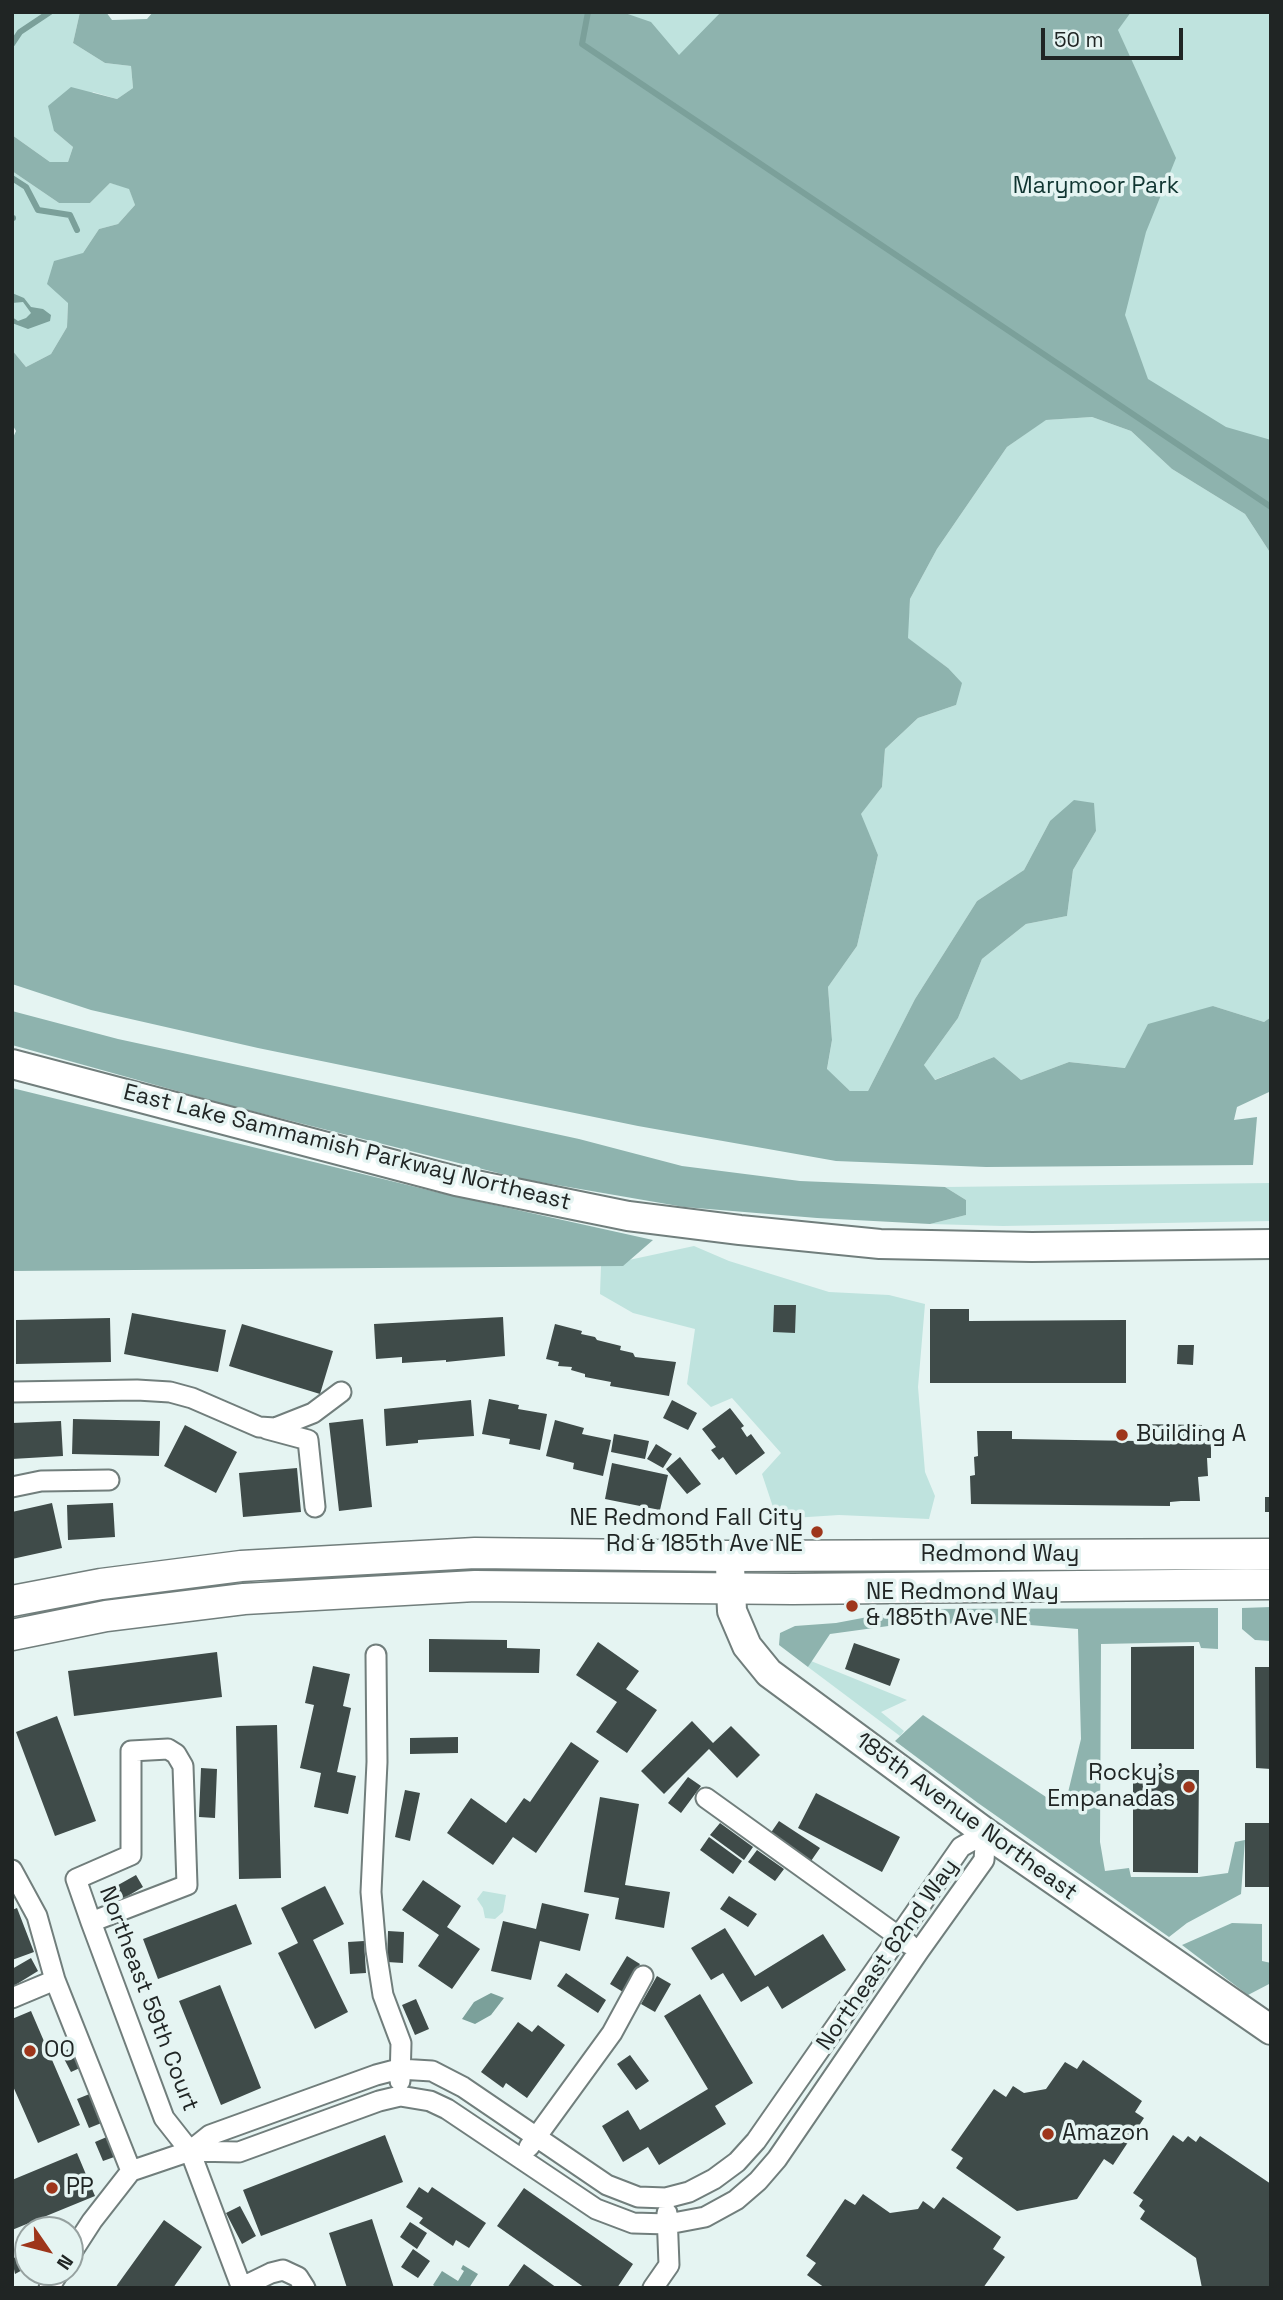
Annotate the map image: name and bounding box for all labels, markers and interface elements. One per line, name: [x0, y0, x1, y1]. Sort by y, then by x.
scale bar: [1045, 14, 1187, 58]
text: 50 m: [1054, 26, 1104, 53]
park label: Marymoor Park: [1013, 173, 1179, 201]
street label: East Lake Sammamish Parkway Northeast: [120, 1079, 574, 1217]
place label: Building A: [1136, 1421, 1246, 1449]
marker: Building A: [1114, 1427, 1130, 1443]
place label: NE Redmond Fall City Rd & 185th Ave NE: [569, 1505, 803, 1559]
marker: NE Redmond Fall City Rd & 185th Ave NE: [809, 1524, 825, 1540]
street label: Redmond Way: [921, 1541, 1079, 1569]
place label: NE Redmond Way & 185th Ave NE: [866, 1579, 1059, 1633]
marker: NE Redmond Way & 185th Ave NE: [844, 1598, 860, 1614]
street label: 185th Avenue Northeast: [850, 1727, 1082, 1907]
place label: Rocky’s Empanadas: [1047, 1760, 1175, 1814]
marker: Rocky’s Empanadas: [1181, 1779, 1197, 1795]
street label: Northeast 62nd Way: [811, 1854, 965, 2056]
street label: Northeast 59th Court: [92, 1883, 204, 2115]
place label: OO: [44, 2037, 75, 2065]
marker: OO: [22, 2043, 38, 2059]
place label: Amazon: [1062, 2120, 1149, 2148]
marker: Amazon: [1040, 2126, 1056, 2142]
place label: PP: [66, 2174, 94, 2202]
marker: PP: [44, 2180, 60, 2196]
north arrow: [14, 2216, 84, 2286]
text: N: [51, 2250, 79, 2275]

